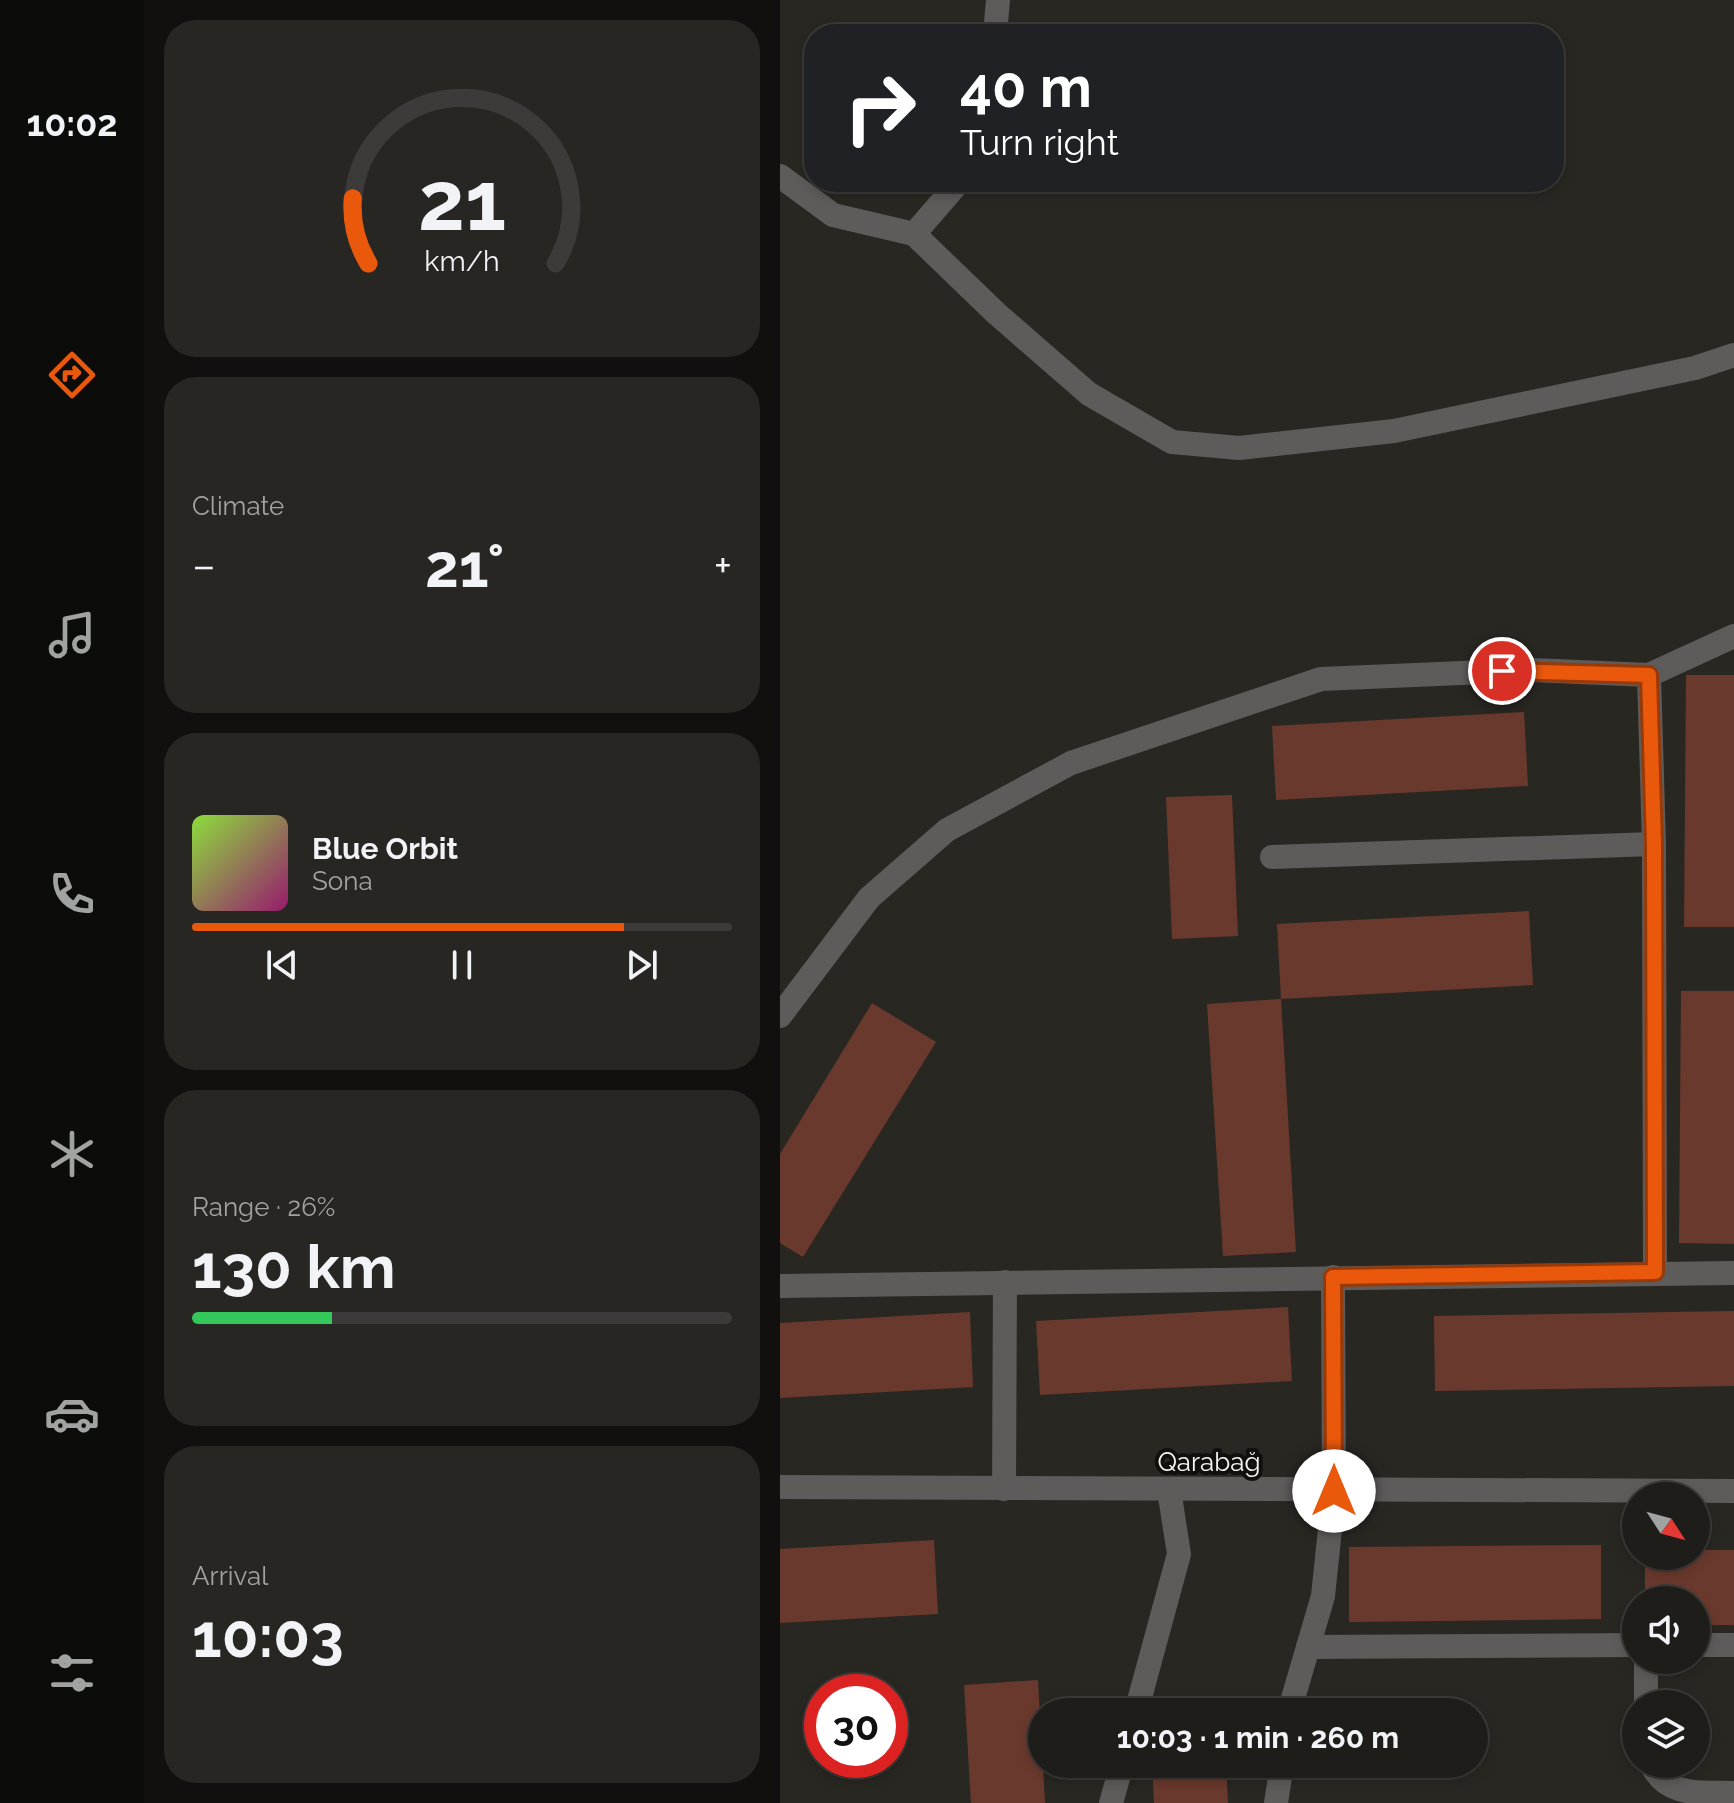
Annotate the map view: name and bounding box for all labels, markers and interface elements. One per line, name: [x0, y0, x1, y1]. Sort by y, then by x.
text: 40 m: [960, 54, 1092, 120]
icon: right: [828, 56, 932, 160]
text: 10:02: [26, 102, 118, 144]
text: Turn right: [960, 121, 1119, 163]
text: 21: [418, 152, 506, 249]
text: km/h: [424, 244, 500, 278]
icon: directions: [44, 347, 100, 403]
text: Climate: [192, 491, 284, 521]
text: 21°: [425, 531, 504, 601]
text: −: [192, 540, 216, 591]
text: +: [714, 540, 732, 591]
icon: music: [44, 607, 100, 663]
pin: [1468, 637, 1536, 705]
icon: arrive: [1480, 649, 1524, 693]
text: Blue Orbit: [312, 831, 458, 866]
icon: phone: [44, 866, 100, 922]
text: Sona: [312, 866, 373, 896]
icon: previous: [260, 943, 304, 987]
icon: pause: [440, 943, 484, 987]
icon: next: [620, 943, 664, 987]
icon: climate: [44, 1126, 100, 1182]
text: Range · 26%: [192, 1192, 335, 1222]
text: 130 km: [192, 1232, 396, 1302]
icon: car: [44, 1386, 100, 1442]
street label: Qarabağ: [1157, 1447, 1261, 1477]
position arrow: [1292, 1449, 1376, 1533]
north arrow: [1622, 1482, 1710, 1570]
map controls: [1622, 1482, 1710, 1778]
text: Arrival: [192, 1561, 268, 1591]
button: sound: [1622, 1586, 1710, 1674]
text: 10:03: [192, 1601, 344, 1671]
icon: filters: [44, 1645, 100, 1701]
speed limit sign: 30: [804, 1674, 908, 1778]
button: layers: [1622, 1690, 1710, 1778]
text: 10:03 · 1 min · 260 m: [1117, 1720, 1399, 1755]

